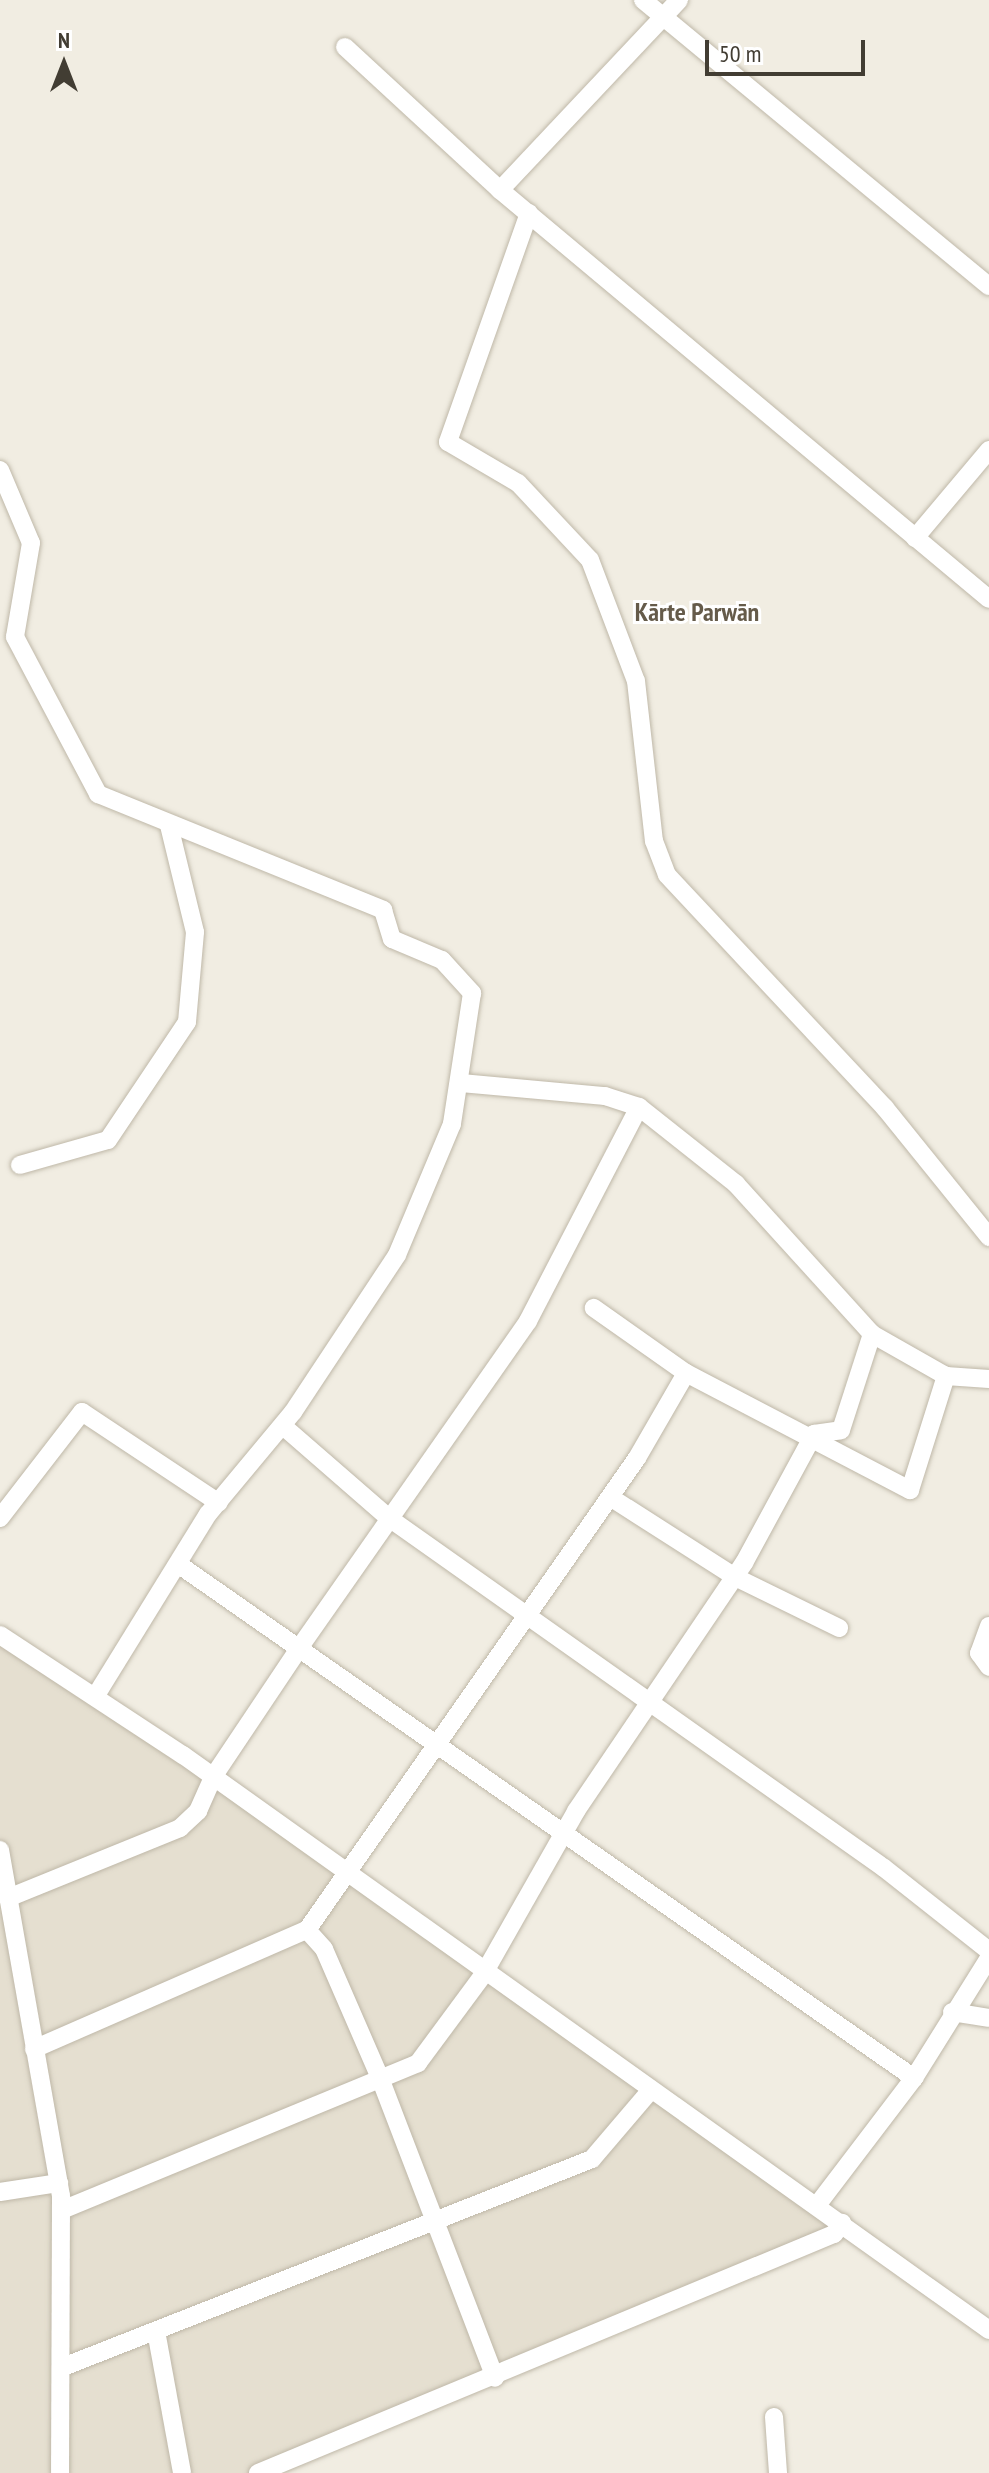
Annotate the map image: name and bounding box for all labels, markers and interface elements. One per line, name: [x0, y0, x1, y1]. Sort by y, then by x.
north arrow: [24, 24, 104, 104]
scale bar: [709, 24, 869, 74]
text: N: [58, 26, 70, 54]
text: 50 m: [719, 38, 761, 69]
district label: Kārte Parwān: [635, 596, 759, 628]

